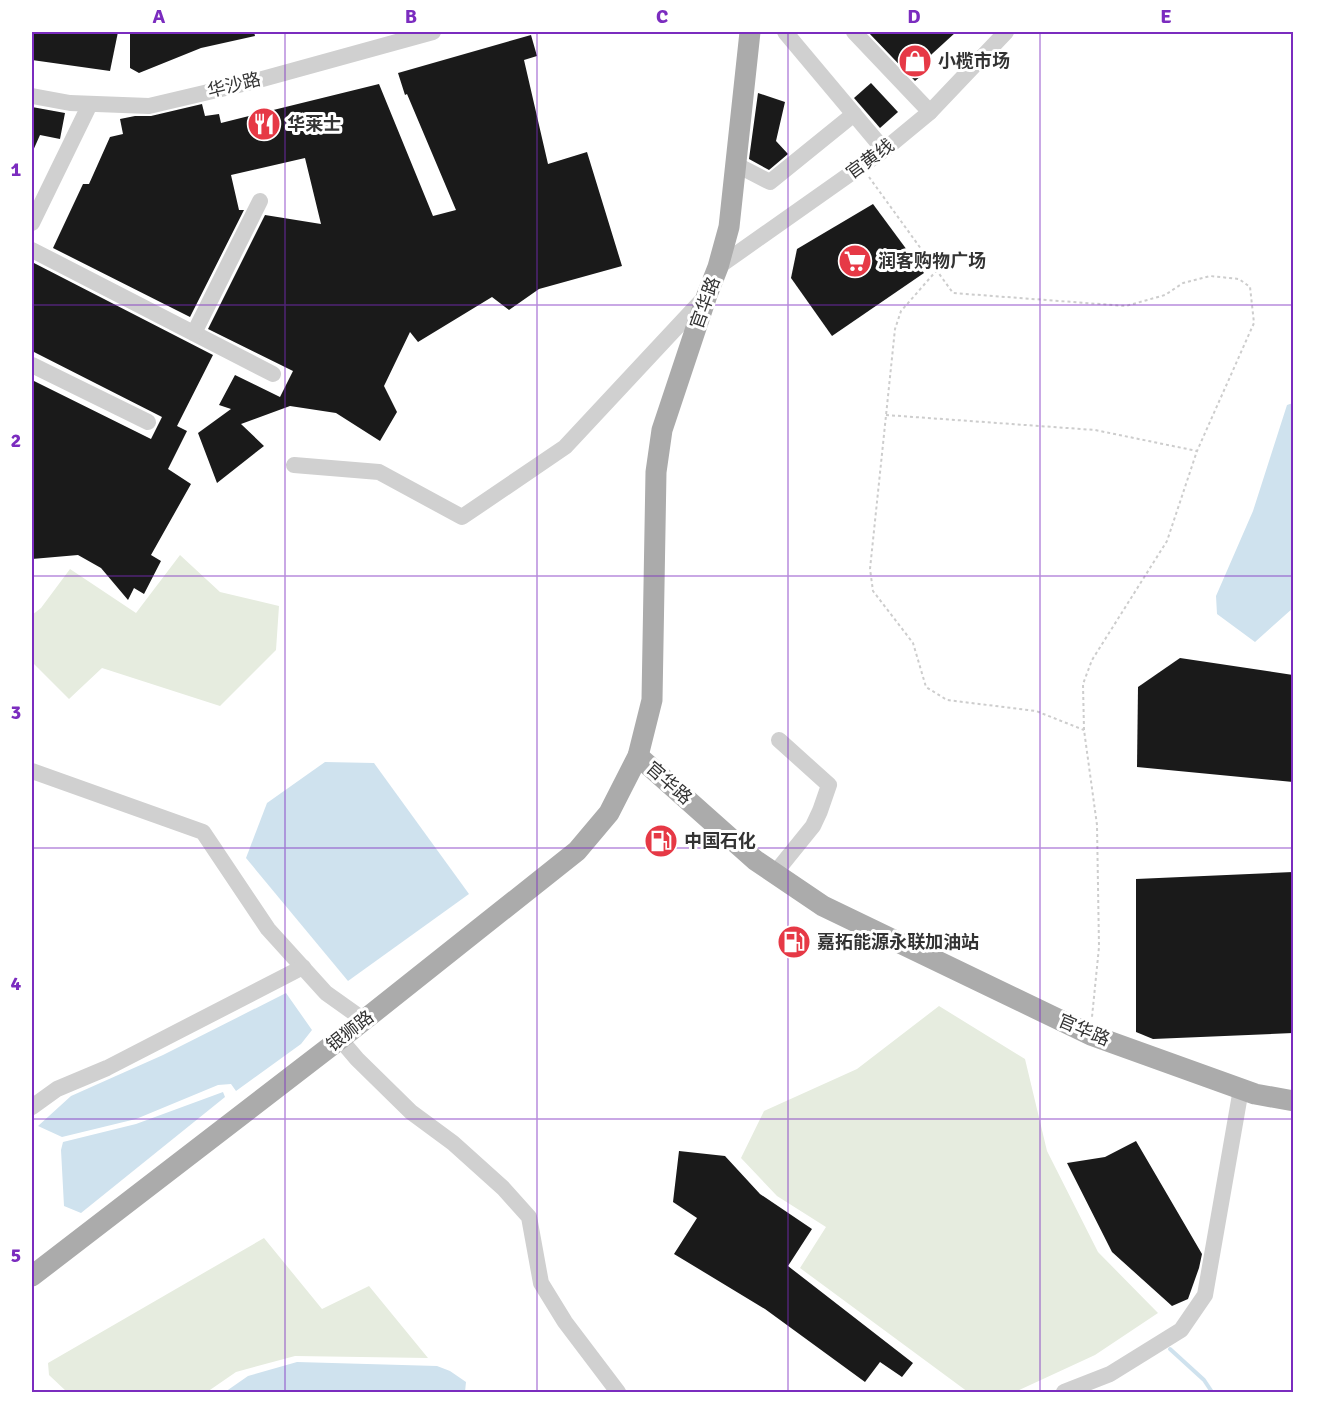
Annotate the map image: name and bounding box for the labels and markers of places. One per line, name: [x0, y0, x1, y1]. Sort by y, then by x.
shop icon: 小榄市场: [897, 43, 933, 79]
place label: 小榄市场: [938, 50, 1010, 72]
restaurant icon: 华莱士: [246, 106, 282, 142]
place label: 华莱士: [287, 113, 341, 135]
supermarket icon: 润客购物广场: [837, 243, 873, 279]
place label: 润客购物广场: [878, 250, 986, 272]
fuel station icon: 中国石化: [643, 823, 679, 859]
place label: 中国石化: [684, 830, 756, 852]
fuel station icon: 嘉拓能源永联加油站: [776, 924, 812, 960]
place label: 嘉拓能源永联加油站: [817, 931, 979, 953]

